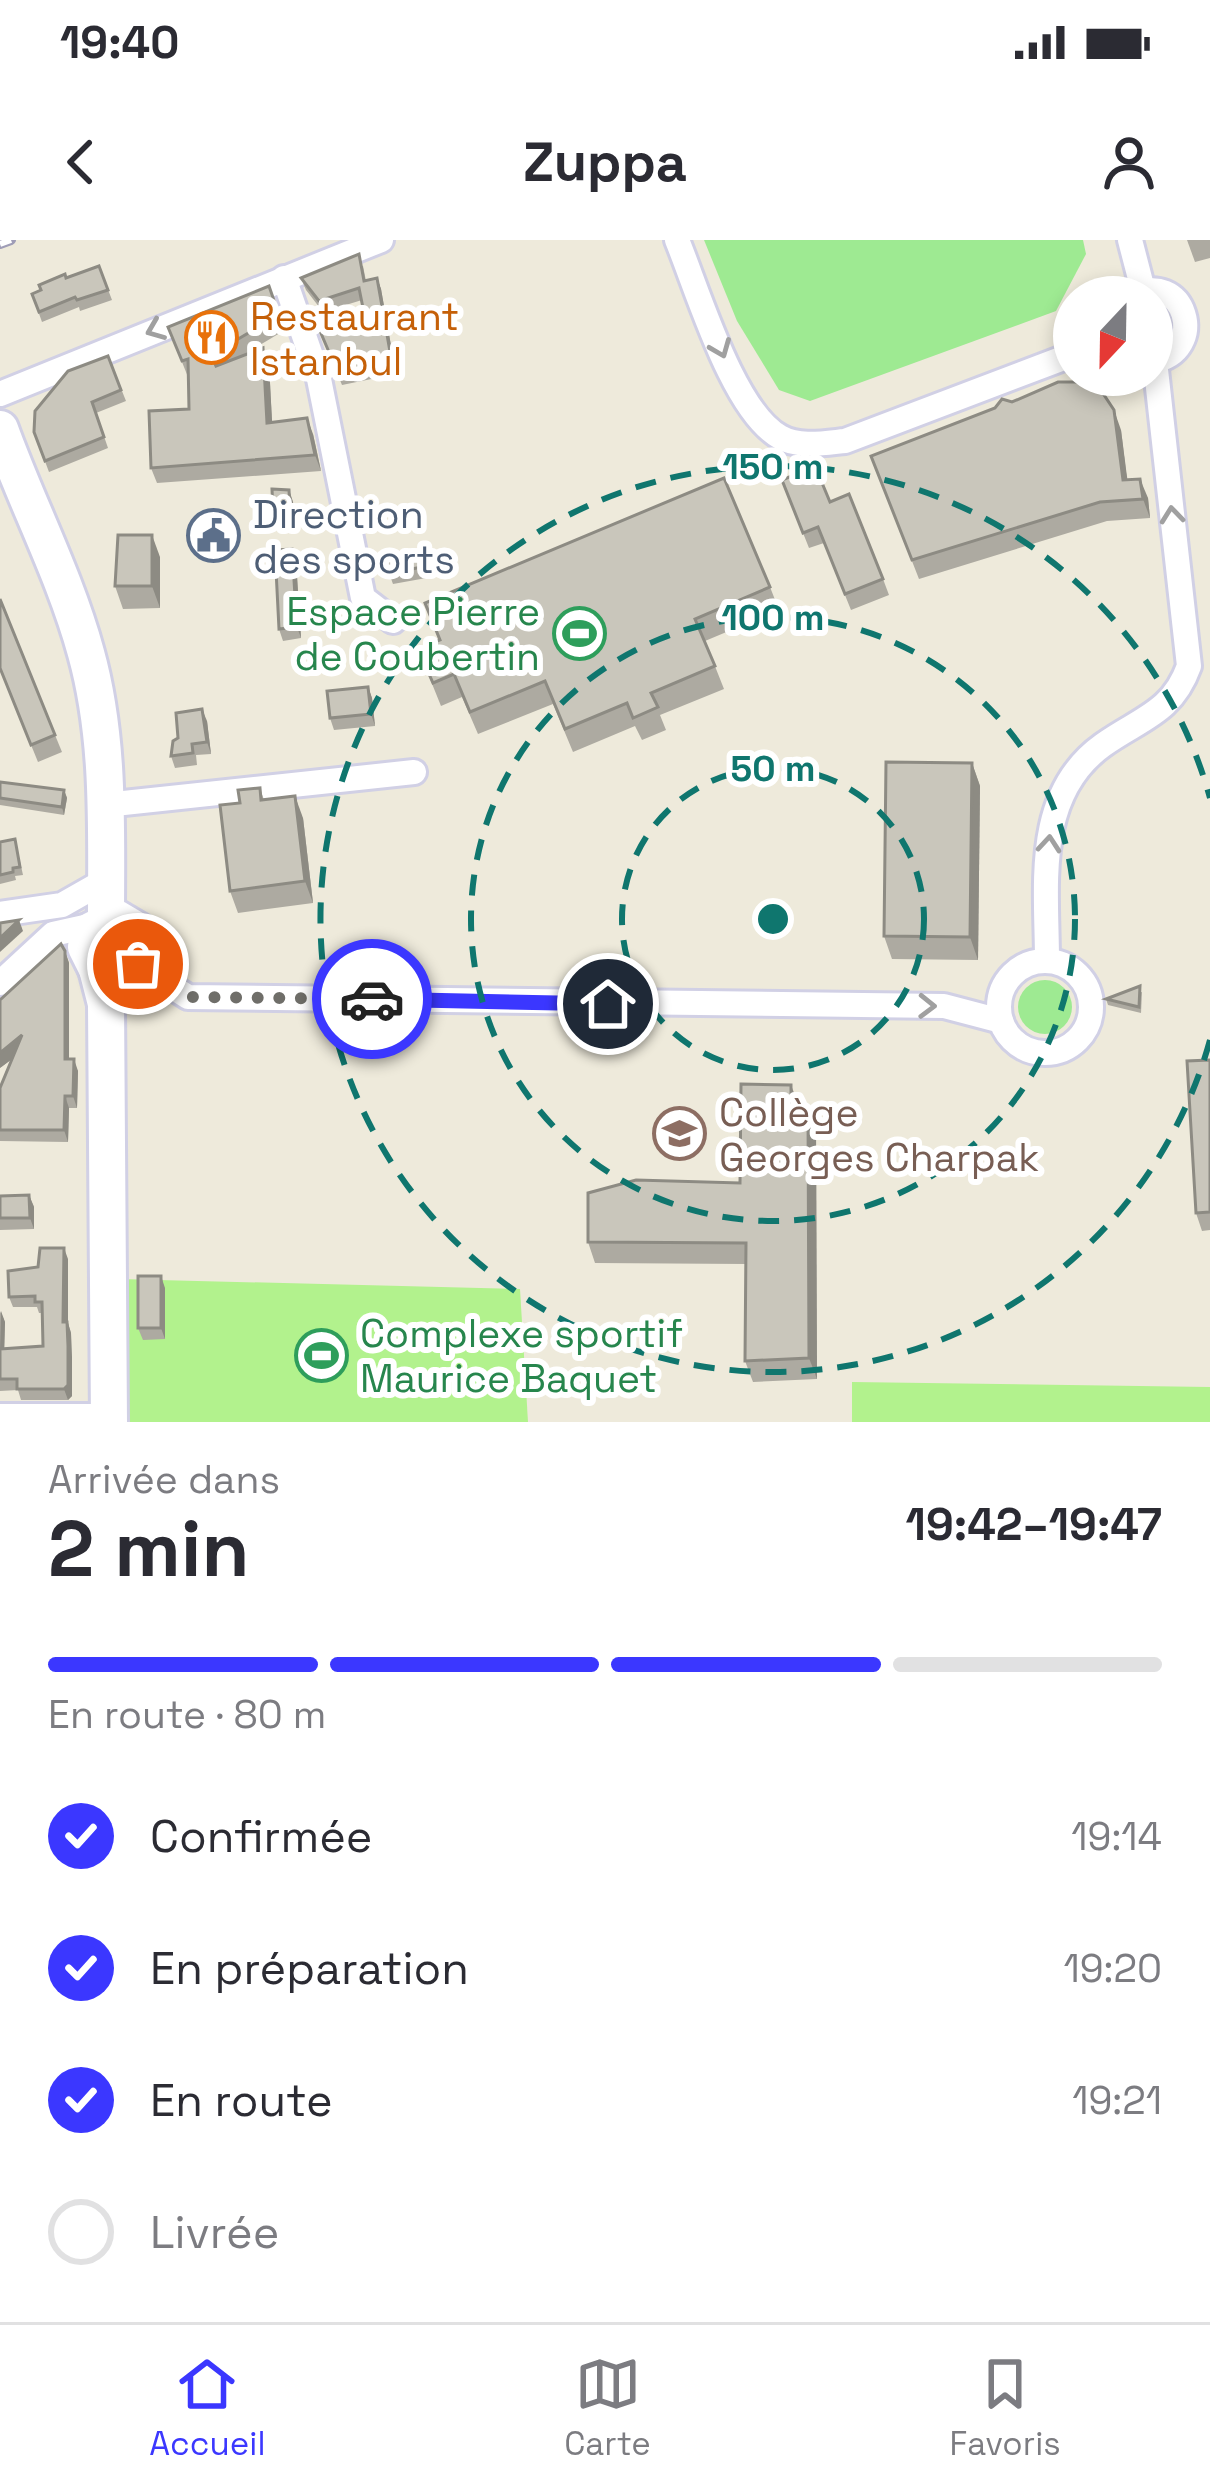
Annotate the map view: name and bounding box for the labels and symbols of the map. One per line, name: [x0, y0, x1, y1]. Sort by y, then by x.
north arrow: [1053, 276, 1173, 396]
place label: Restaurant Istanbul: [250, 292, 459, 386]
restaurant icon: Restaurant Istanbul: [183, 310, 239, 366]
one-way arrow: [146, 316, 167, 340]
one-way arrow: [707, 337, 731, 358]
text: 150 m: [722, 444, 824, 490]
place label: Direction des sports: [253, 490, 455, 584]
one-way arrow: [1160, 505, 1186, 525]
public building icon: Direction des sports: [186, 508, 242, 564]
place label: Espace Pierre de Coubertin: [286, 587, 540, 681]
text: 100 m: [722, 595, 824, 641]
sports icon: Espace Pierre de Coubertin: [551, 605, 607, 661]
text: 50 m: [731, 746, 815, 792]
one-way arrow: [1036, 834, 1061, 853]
centre of rings: [752, 898, 794, 940]
pin: [87, 913, 189, 1015]
courier: [312, 939, 432, 1059]
pin: [557, 953, 659, 1055]
one-way arrow: [918, 993, 937, 1019]
place label: Collège Georges Charpak: [719, 1088, 1039, 1182]
school or university icon: Collège Georges Charpak: [652, 1106, 708, 1162]
place label: Complexe sportif Maurice Baquet: [360, 1309, 683, 1403]
sports icon: Complexe sportif Maurice Baquet: [293, 1327, 349, 1383]

